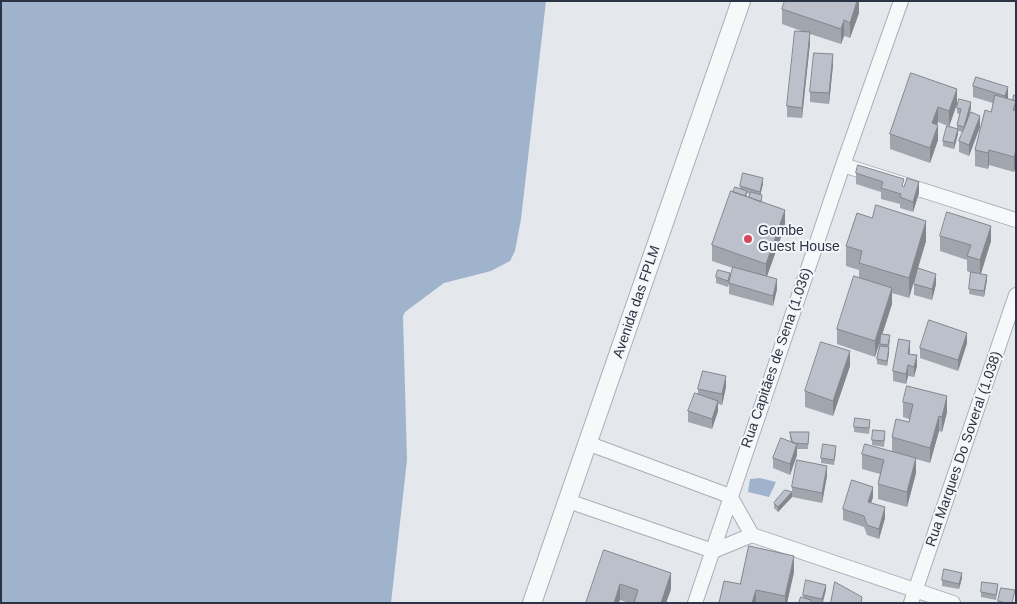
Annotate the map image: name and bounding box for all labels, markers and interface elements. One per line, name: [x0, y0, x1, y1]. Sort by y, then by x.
place label: Gombe Guest House: [758, 223, 840, 256]
marker: Gombe Guest House: [742, 233, 754, 245]
street label: Avenida das FPLM: [610, 243, 664, 361]
street label: Rua Capitães de Sena (1.036): [738, 266, 816, 450]
street label: Rua Marques Do Soveral (1.038): [923, 349, 1005, 549]

